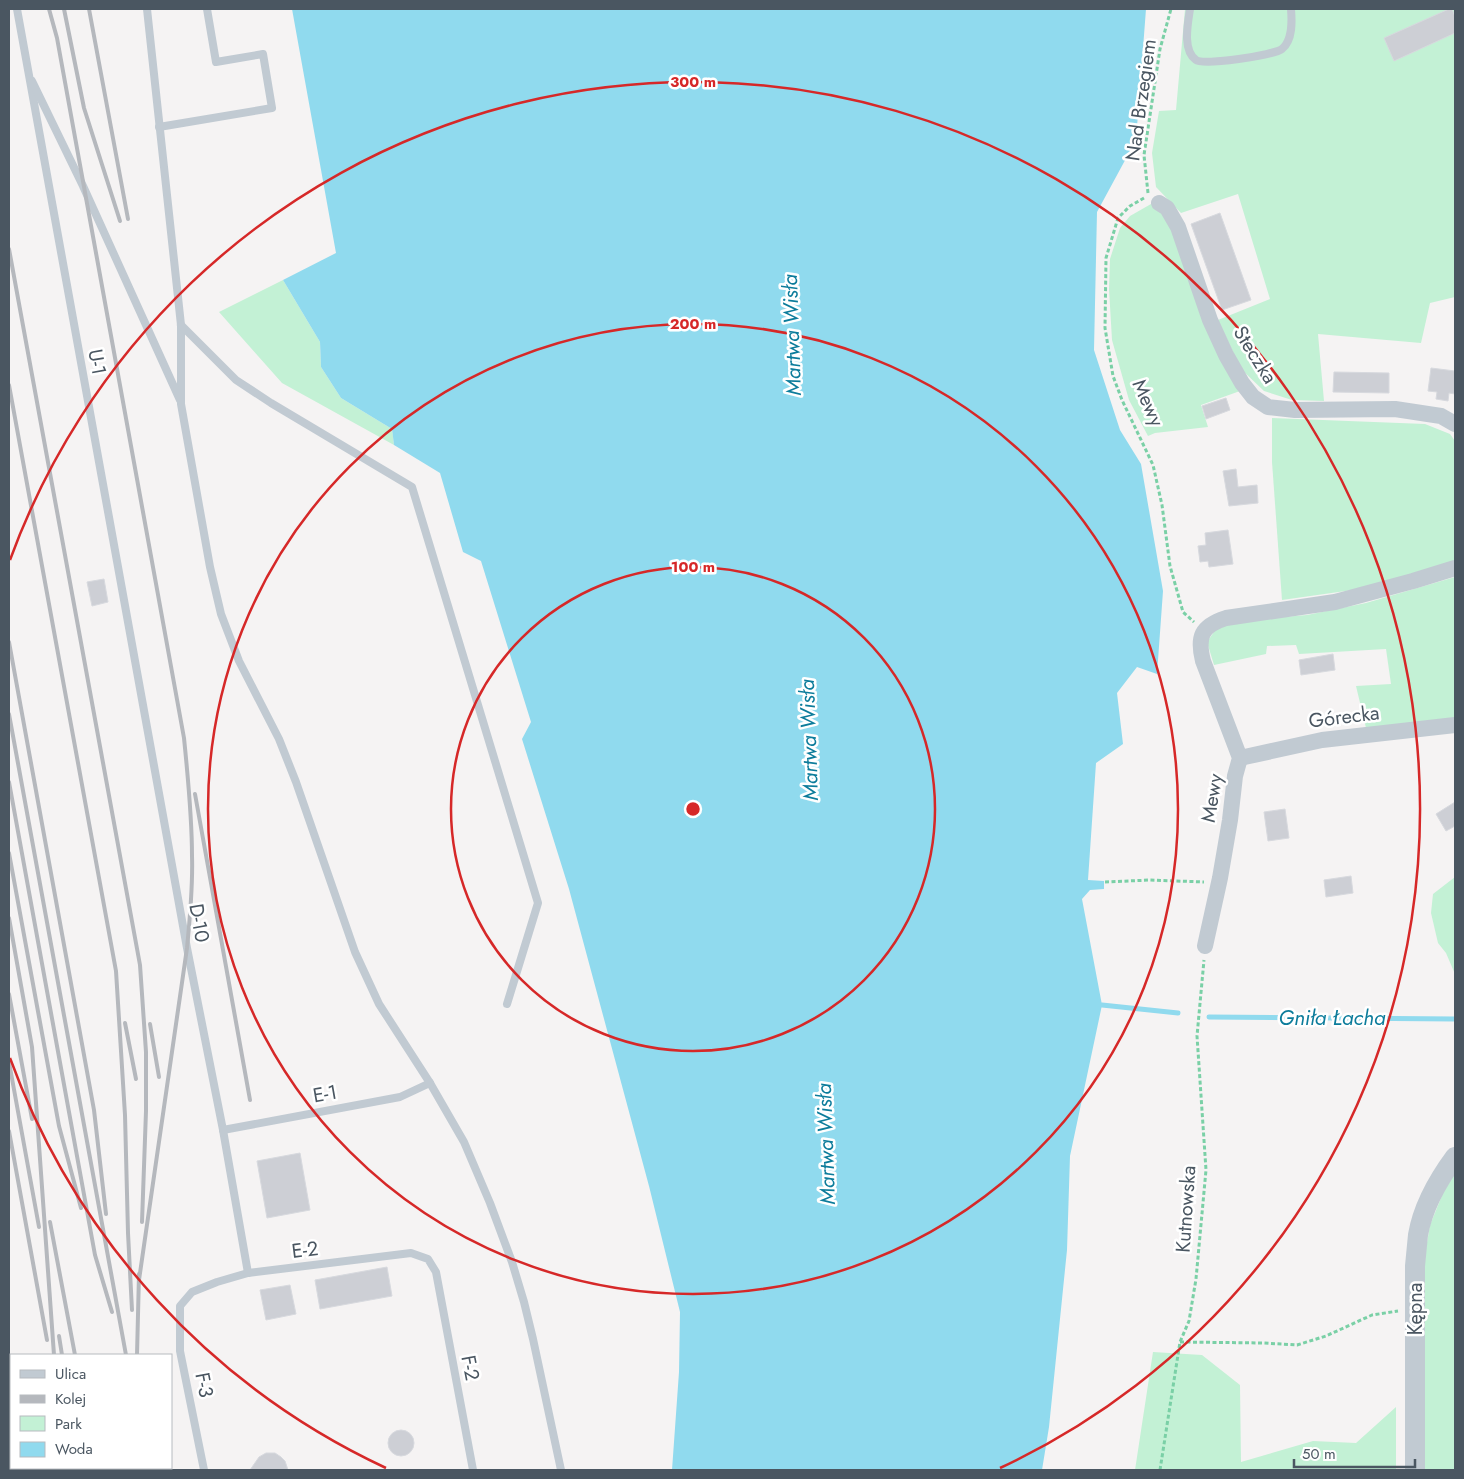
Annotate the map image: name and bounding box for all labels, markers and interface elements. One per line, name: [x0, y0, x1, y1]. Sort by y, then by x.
street label: Nad Brzegiem: [1118, 37, 1164, 163]
text: 300 m: [670, 71, 716, 93]
water label: Martwa Wisła: [775, 273, 809, 396]
text: 200 m: [670, 313, 716, 335]
street label: Steczka: [1226, 320, 1284, 390]
street label: U-1: [80, 347, 114, 377]
street label: Mewy: [1125, 375, 1171, 432]
text: 100 m: [671, 556, 715, 578]
water label: Martwa Wisła: [792, 678, 826, 801]
street label: Górecka: [1307, 698, 1381, 736]
street label: Mewy: [1194, 771, 1230, 825]
centre of rings: [684, 800, 702, 818]
street label: D-10: [181, 901, 217, 945]
water label: Gniła Łacha: [1278, 1003, 1386, 1033]
street label: E-1: [311, 1078, 339, 1110]
water label: Martwa Wisła: [809, 1082, 843, 1205]
street label: Kutnowska: [1168, 1164, 1204, 1254]
street label: E-2: [290, 1234, 320, 1266]
street label: Kępna: [1401, 1283, 1430, 1335]
street label: F-2: [453, 1353, 487, 1383]
legend: [10, 1354, 172, 1469]
text: Ulica: [55, 1363, 86, 1385]
street label: F-3: [187, 1370, 221, 1400]
text: Kolej: [55, 1388, 86, 1410]
text: Park: [55, 1413, 82, 1435]
scale bar: [1294, 1436, 1415, 1468]
text: Woda: [55, 1438, 93, 1460]
text: 50 m: [1302, 1443, 1336, 1465]

